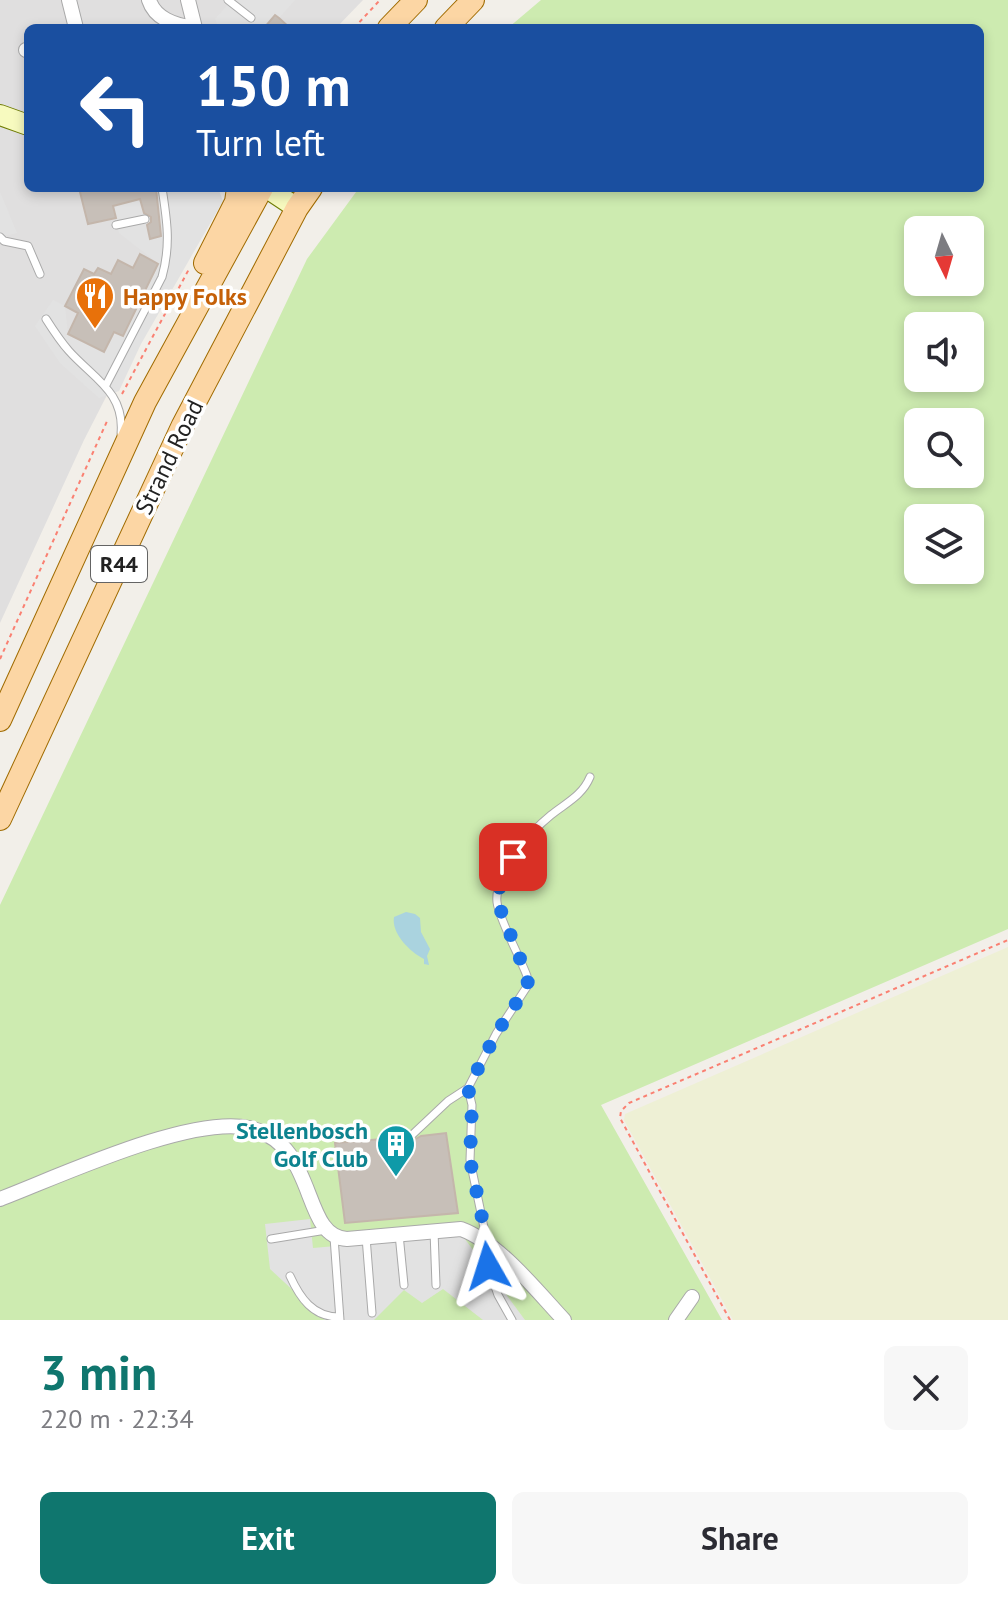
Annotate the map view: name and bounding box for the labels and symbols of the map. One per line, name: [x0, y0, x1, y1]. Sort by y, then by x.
north arrow: [904, 216, 984, 296]
restaurant icon: Happy Folks: [74, 275, 116, 330]
place label: Happy Folks: [123, 281, 247, 312]
street label: Strand Road: [128, 394, 210, 520]
road number: R44: [91, 546, 147, 582]
pin: [479, 823, 547, 891]
place label: Stellenbosch Golf Club: [236, 1115, 368, 1174]
building icon: Stellenbosch Golf Club: [375, 1123, 417, 1178]
position arrow: [446, 1224, 530, 1308]

